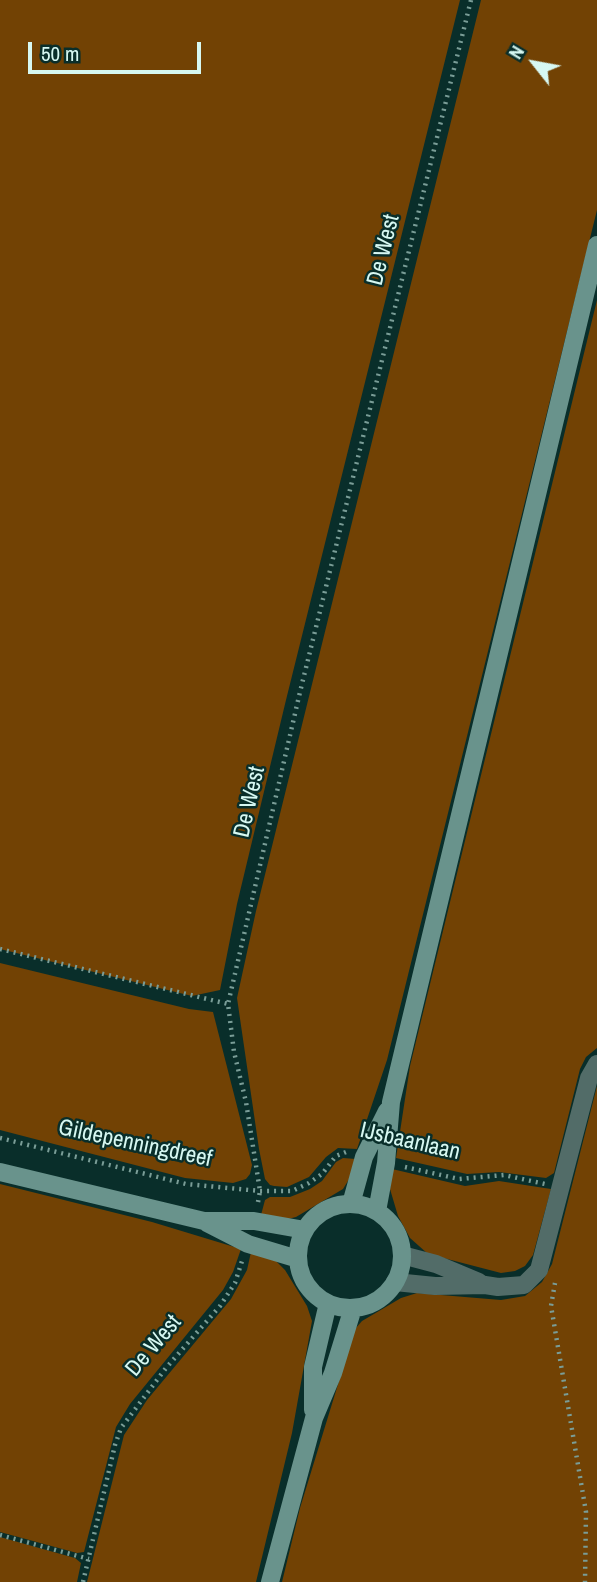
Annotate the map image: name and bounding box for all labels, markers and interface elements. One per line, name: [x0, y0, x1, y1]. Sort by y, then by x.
scale bar: [32, 28, 205, 72]
north arrow: [499, 28, 569, 98]
text: 50 m: [41, 39, 79, 68]
text: N: [502, 41, 530, 64]
street label: De West: [362, 212, 406, 288]
street label: De West: [228, 764, 272, 840]
street label: Gildepenningdreef: [56, 1114, 214, 1174]
street label: IJsbaanlaan: [357, 1117, 463, 1167]
street label: De West: [120, 1310, 188, 1382]

